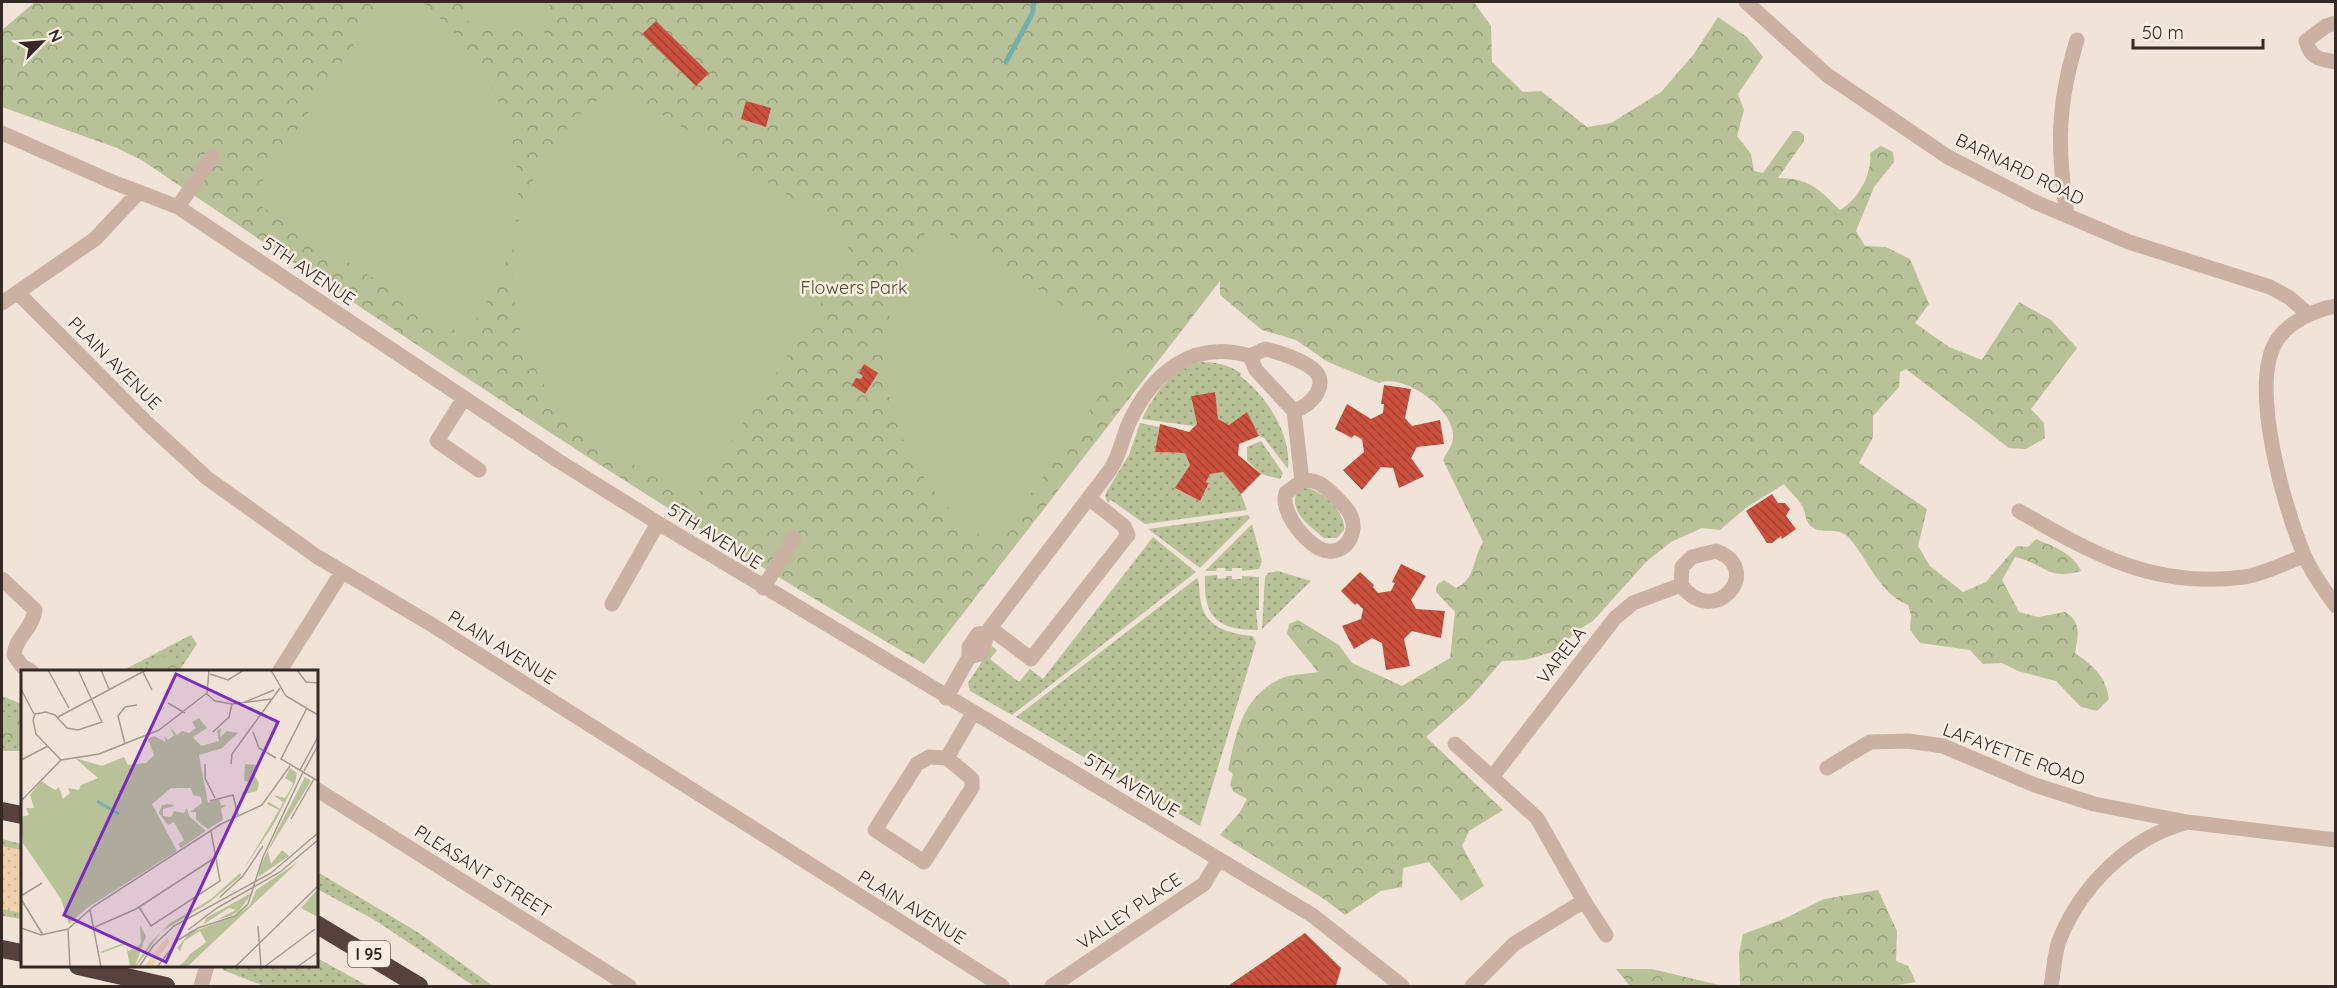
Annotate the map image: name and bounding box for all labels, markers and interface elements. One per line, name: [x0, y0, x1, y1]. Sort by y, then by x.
north arrow: [12, 12, 72, 72]
scale bar: [2133, 12, 2264, 50]
text: 50 m: [2142, 21, 2184, 44]
text: N: [44, 26, 67, 45]
street label: BARNARD ROAD: [1952, 128, 2088, 210]
street label: 5TH AVENUE: [258, 232, 360, 310]
park label: Flowers Park: [800, 276, 908, 299]
street label: PLAIN AVENUE: [63, 311, 167, 415]
street label: 5TH AVENUE: [664, 498, 766, 574]
street label: PLAIN AVENUE: [444, 605, 560, 689]
street label: VARELA: [1531, 621, 1591, 688]
inset map: [21, 670, 318, 967]
street label: LAFAYETTE ROAD: [1940, 718, 2088, 790]
street label: 5TH AVENUE: [1080, 748, 1184, 822]
street label: PLEASANT STREET: [410, 820, 556, 922]
street label: PLAIN AVENUE: [854, 865, 970, 949]
street label: VALLEY PLACE: [1072, 868, 1186, 954]
road number: I 95: [348, 941, 390, 967]

